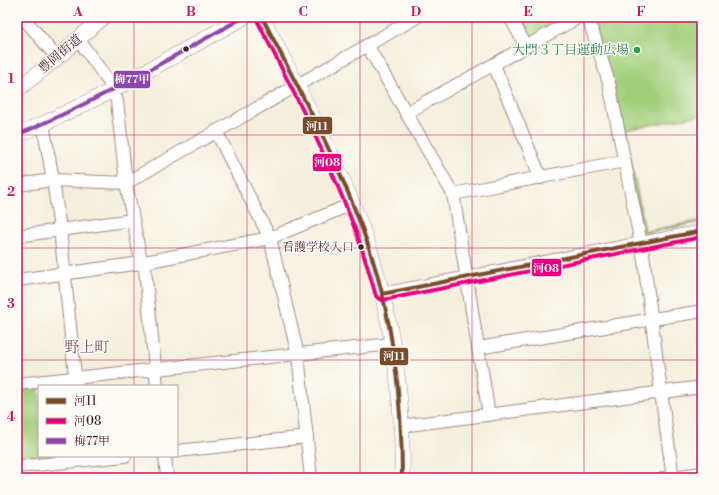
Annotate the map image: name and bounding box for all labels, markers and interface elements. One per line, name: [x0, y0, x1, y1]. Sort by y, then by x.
text: A: [72, 4, 83, 20]
text: B: [186, 4, 196, 20]
text: C: [298, 4, 308, 20]
text: D: [411, 4, 421, 20]
text: E: [523, 4, 533, 20]
text: F: [636, 4, 646, 20]
street label: 豊岡街道: [35, 31, 85, 77]
place label: 大門３丁目運動広場: [512, 42, 629, 58]
unlabelled marker: [181, 44, 191, 54]
marker: 大門３丁目運動広場: [632, 45, 642, 55]
line badge: 梅77甲: [113, 70, 151, 89]
text: 1: [8, 71, 15, 87]
text: 梅77甲: [115, 73, 149, 87]
line badge: 河11: [302, 116, 333, 135]
text: 河11: [306, 120, 329, 134]
line badge: 河08: [312, 153, 342, 172]
text: 河08: [314, 156, 340, 170]
text: 2: [7, 184, 15, 200]
place label: 看護学校入口: [282, 240, 354, 255]
marker: 看護学校入口: [356, 242, 366, 252]
line badge: 河08: [531, 258, 562, 277]
text: 河08: [533, 262, 559, 276]
text: 3: [7, 296, 15, 312]
district label: 野上町: [64, 338, 110, 357]
line badge: 河11: [379, 347, 409, 366]
text: 河11: [383, 350, 406, 364]
legend: [38, 385, 178, 457]
text: 河11: [74, 394, 98, 409]
text: 4: [7, 409, 16, 425]
text: 河08: [74, 414, 101, 429]
text: 梅77甲: [74, 434, 110, 449]

